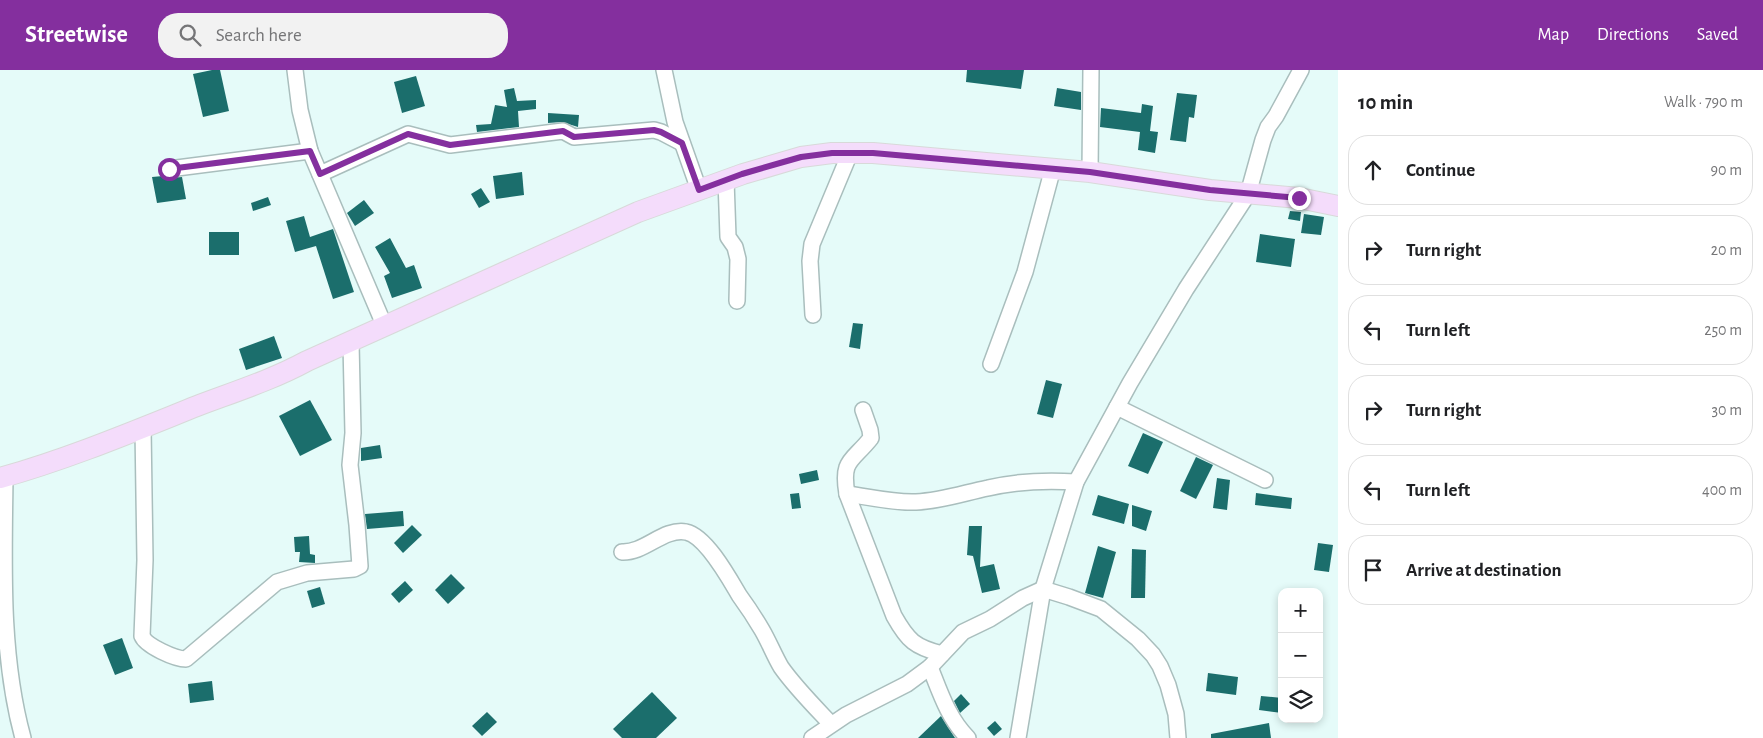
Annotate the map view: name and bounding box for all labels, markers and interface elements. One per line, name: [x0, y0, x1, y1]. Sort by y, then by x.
search box: [158, 13, 508, 58]
icon: search: [176, 21, 204, 49]
text: Streetwise: [25, 23, 128, 47]
text: Search here: [216, 26, 302, 45]
text: Map: [1538, 26, 1569, 44]
text: Directions: [1597, 26, 1669, 44]
text: Saved: [1697, 26, 1738, 44]
text: 10 min: [1358, 92, 1413, 113]
text: Walk · 790 m: [1664, 94, 1743, 110]
icon: ahead: [1359, 156, 1387, 184]
route start: [158, 158, 181, 181]
text: Continue: [1406, 161, 1475, 180]
text: 90 m: [1711, 162, 1742, 178]
route end: [1288, 187, 1311, 210]
icon: right: [1359, 236, 1387, 264]
text: Turn right: [1406, 241, 1481, 260]
text: 20 m: [1711, 242, 1742, 258]
icon: left: [1359, 316, 1387, 344]
text: Turn left: [1406, 321, 1470, 340]
text: 250 m: [1704, 322, 1742, 338]
icon: right: [1359, 396, 1387, 424]
text: Turn right: [1406, 401, 1481, 420]
text: 30 m: [1712, 402, 1742, 418]
icon: left: [1359, 476, 1387, 504]
text: Turn left: [1406, 481, 1470, 500]
text: 400 m: [1702, 482, 1742, 498]
icon: arrive: [1359, 556, 1387, 584]
text: Arrive at destination: [1406, 561, 1562, 580]
map controls: [1278, 588, 1323, 723]
button: +: [1278, 588, 1323, 633]
button: −: [1278, 633, 1323, 678]
button: layers: [1278, 678, 1323, 723]

